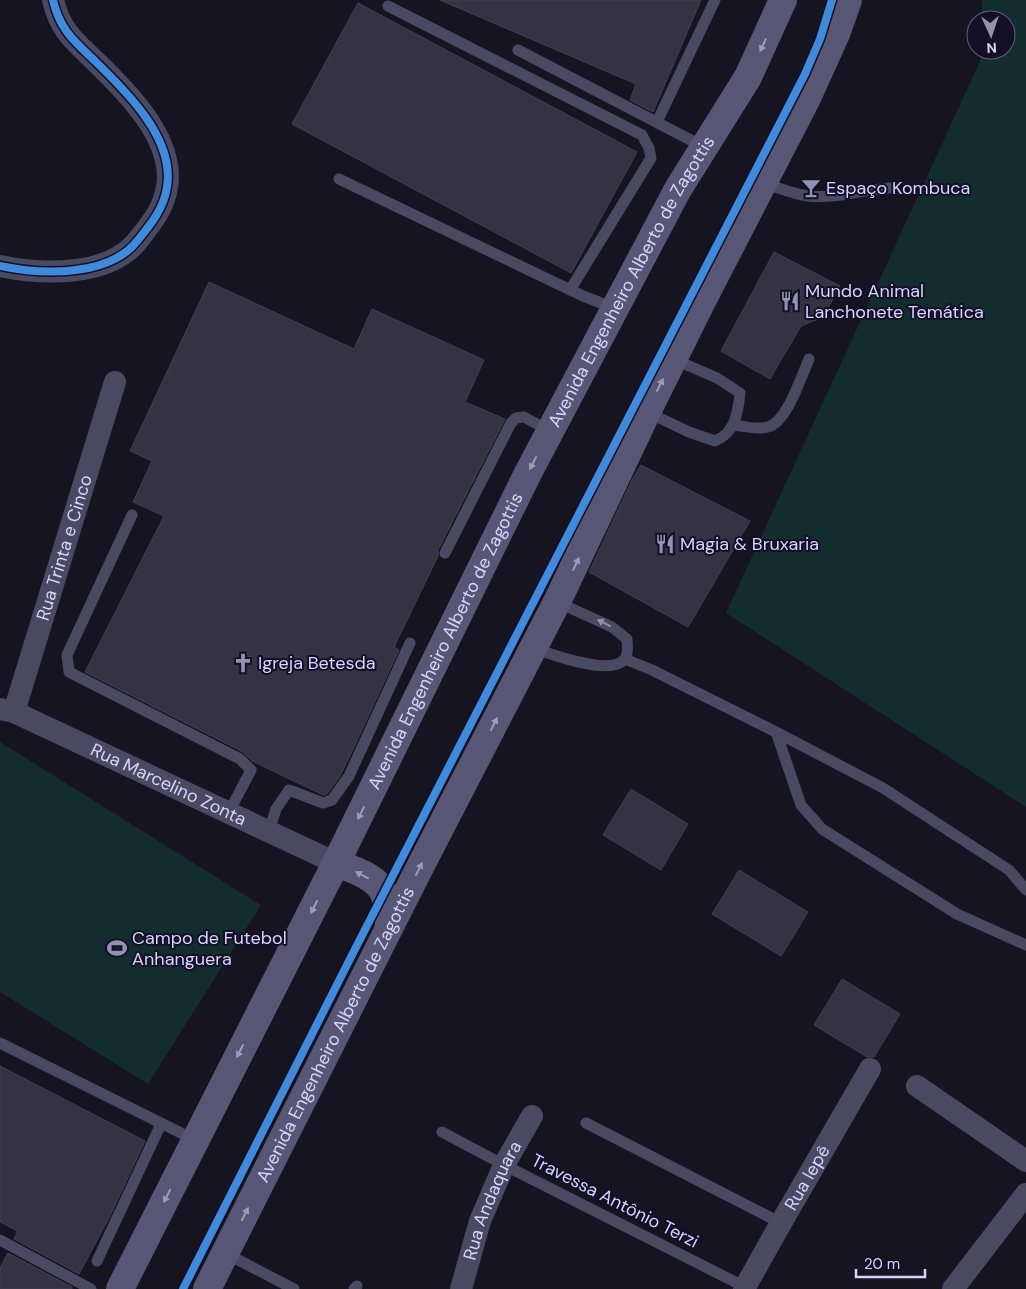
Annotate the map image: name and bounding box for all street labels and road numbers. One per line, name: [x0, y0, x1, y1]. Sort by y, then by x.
street label: Avenida Engenheiro Alberto de Zagottis: [542, 131, 720, 431]
street label: Rua Trinta e Cinco: [31, 472, 98, 623]
street label: Avenida Engenheiro Alberto de Zagottis: [362, 489, 529, 794]
street label: Rua Marcelino Zonta: [87, 738, 250, 831]
street label: Avenida Engenheiro Alberto de Zagottis: [251, 883, 420, 1186]
street label: Rua Andaquara: [458, 1137, 527, 1263]
street label: Rua Iepê: [779, 1141, 835, 1215]
street label: Travessa Antônio Terzi: [527, 1148, 703, 1254]

